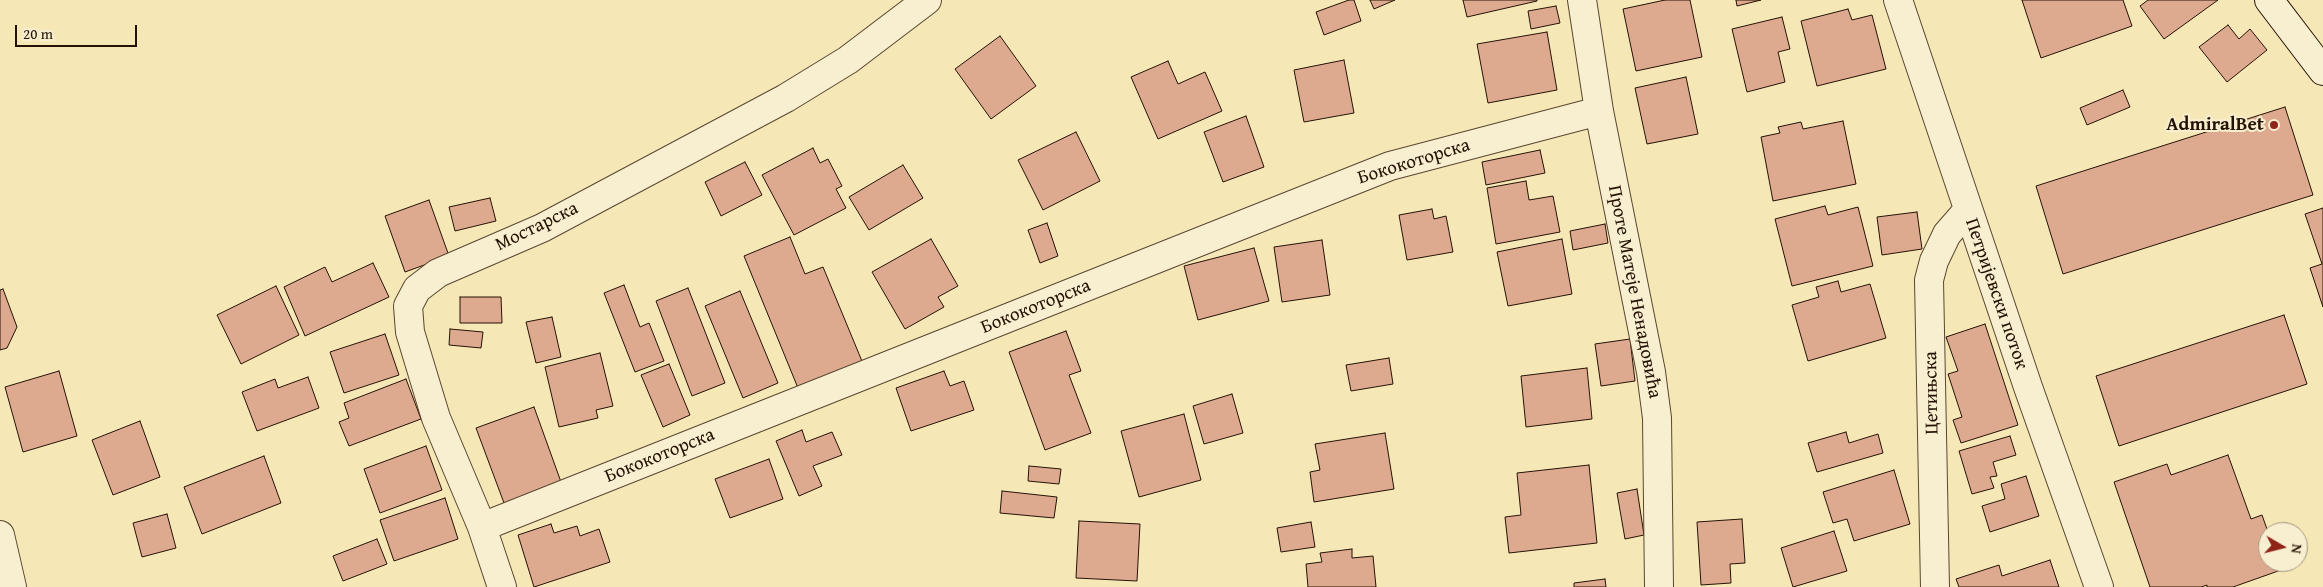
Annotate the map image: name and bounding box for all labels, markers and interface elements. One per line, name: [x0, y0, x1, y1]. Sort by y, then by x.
scale bar: [18, 15, 140, 47]
text: 20 m: [23, 23, 53, 44]
place label: AdmiralBet: [2166, 114, 2264, 136]
marker: AdmiralBet: [2268, 119, 2280, 131]
street label: Бококоторска: [1355, 134, 1473, 190]
street label: Проте Матеје Ненадовића: [1602, 184, 1666, 400]
street label: Мостарска: [492, 197, 582, 257]
street label: Петријевски поток: [1959, 215, 2033, 373]
street label: Бококоторска: [978, 275, 1094, 339]
street label: Цетињска: [1920, 351, 1944, 435]
street label: Бококоторска: [602, 424, 718, 488]
north arrow: [2258, 522, 2308, 572]
text: N: [2286, 543, 2307, 555]

